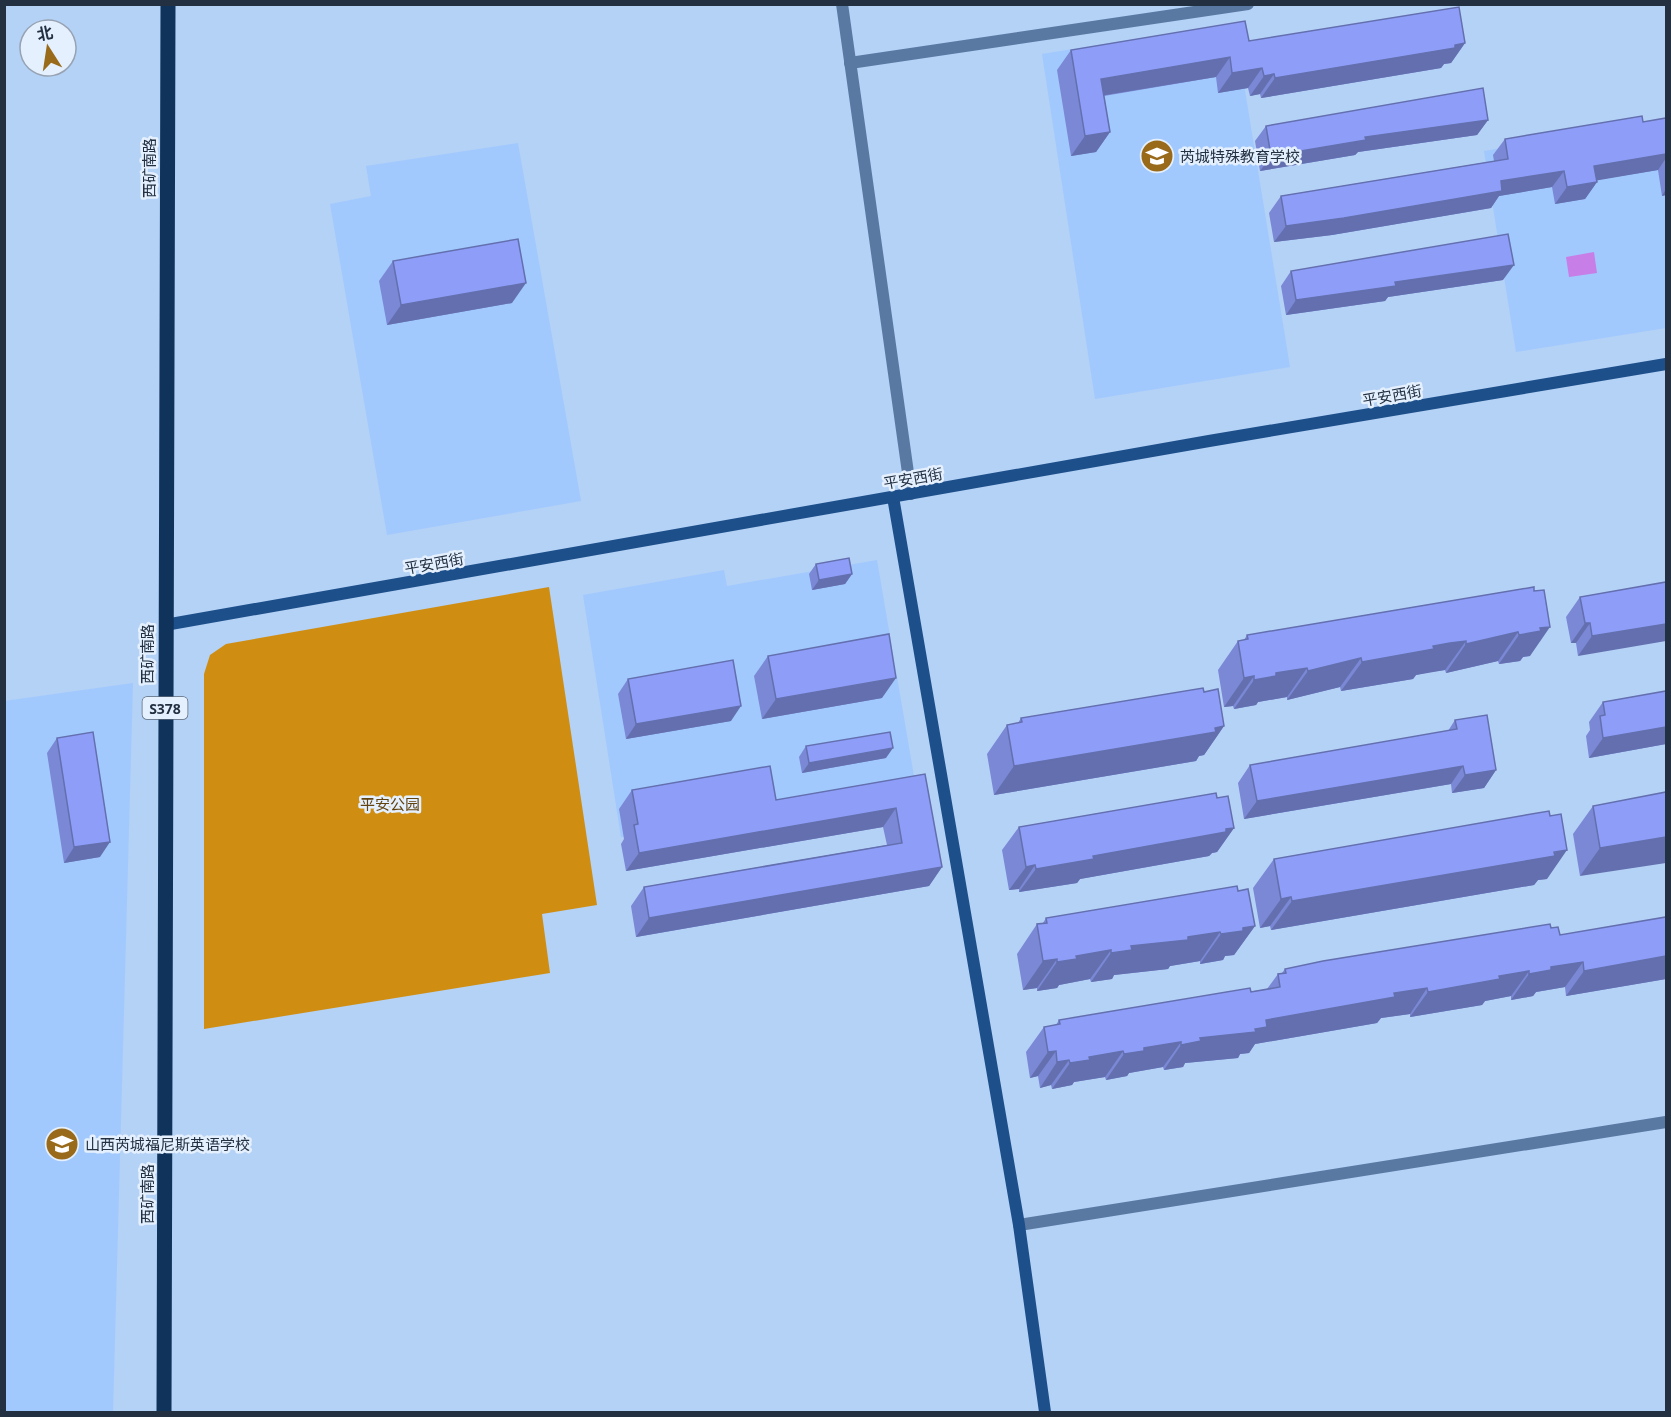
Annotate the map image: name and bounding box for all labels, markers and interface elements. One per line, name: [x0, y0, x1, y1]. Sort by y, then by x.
north arrow: [18, 18, 78, 78]
text: 北: [35, 21, 55, 46]
street label: 西矿南路: [139, 138, 159, 198]
school or university icon: 芮城特殊教育学校: [1139, 138, 1175, 174]
place label: 芮城特殊教育学校: [1180, 146, 1300, 166]
street label: 平安西街: [1361, 380, 1423, 410]
street label: 平安西街: [882, 463, 944, 493]
street label: 平安西街: [403, 548, 465, 578]
street label: 西矿南路: [137, 624, 157, 684]
road number: S378: [142, 697, 188, 719]
park label: 平安公园: [360, 794, 420, 814]
school or university icon: 山西芮城福尼斯英语学校: [44, 1126, 80, 1162]
place label: 山西芮城福尼斯英语学校: [85, 1134, 250, 1154]
street label: 西矿南路: [137, 1164, 157, 1224]

